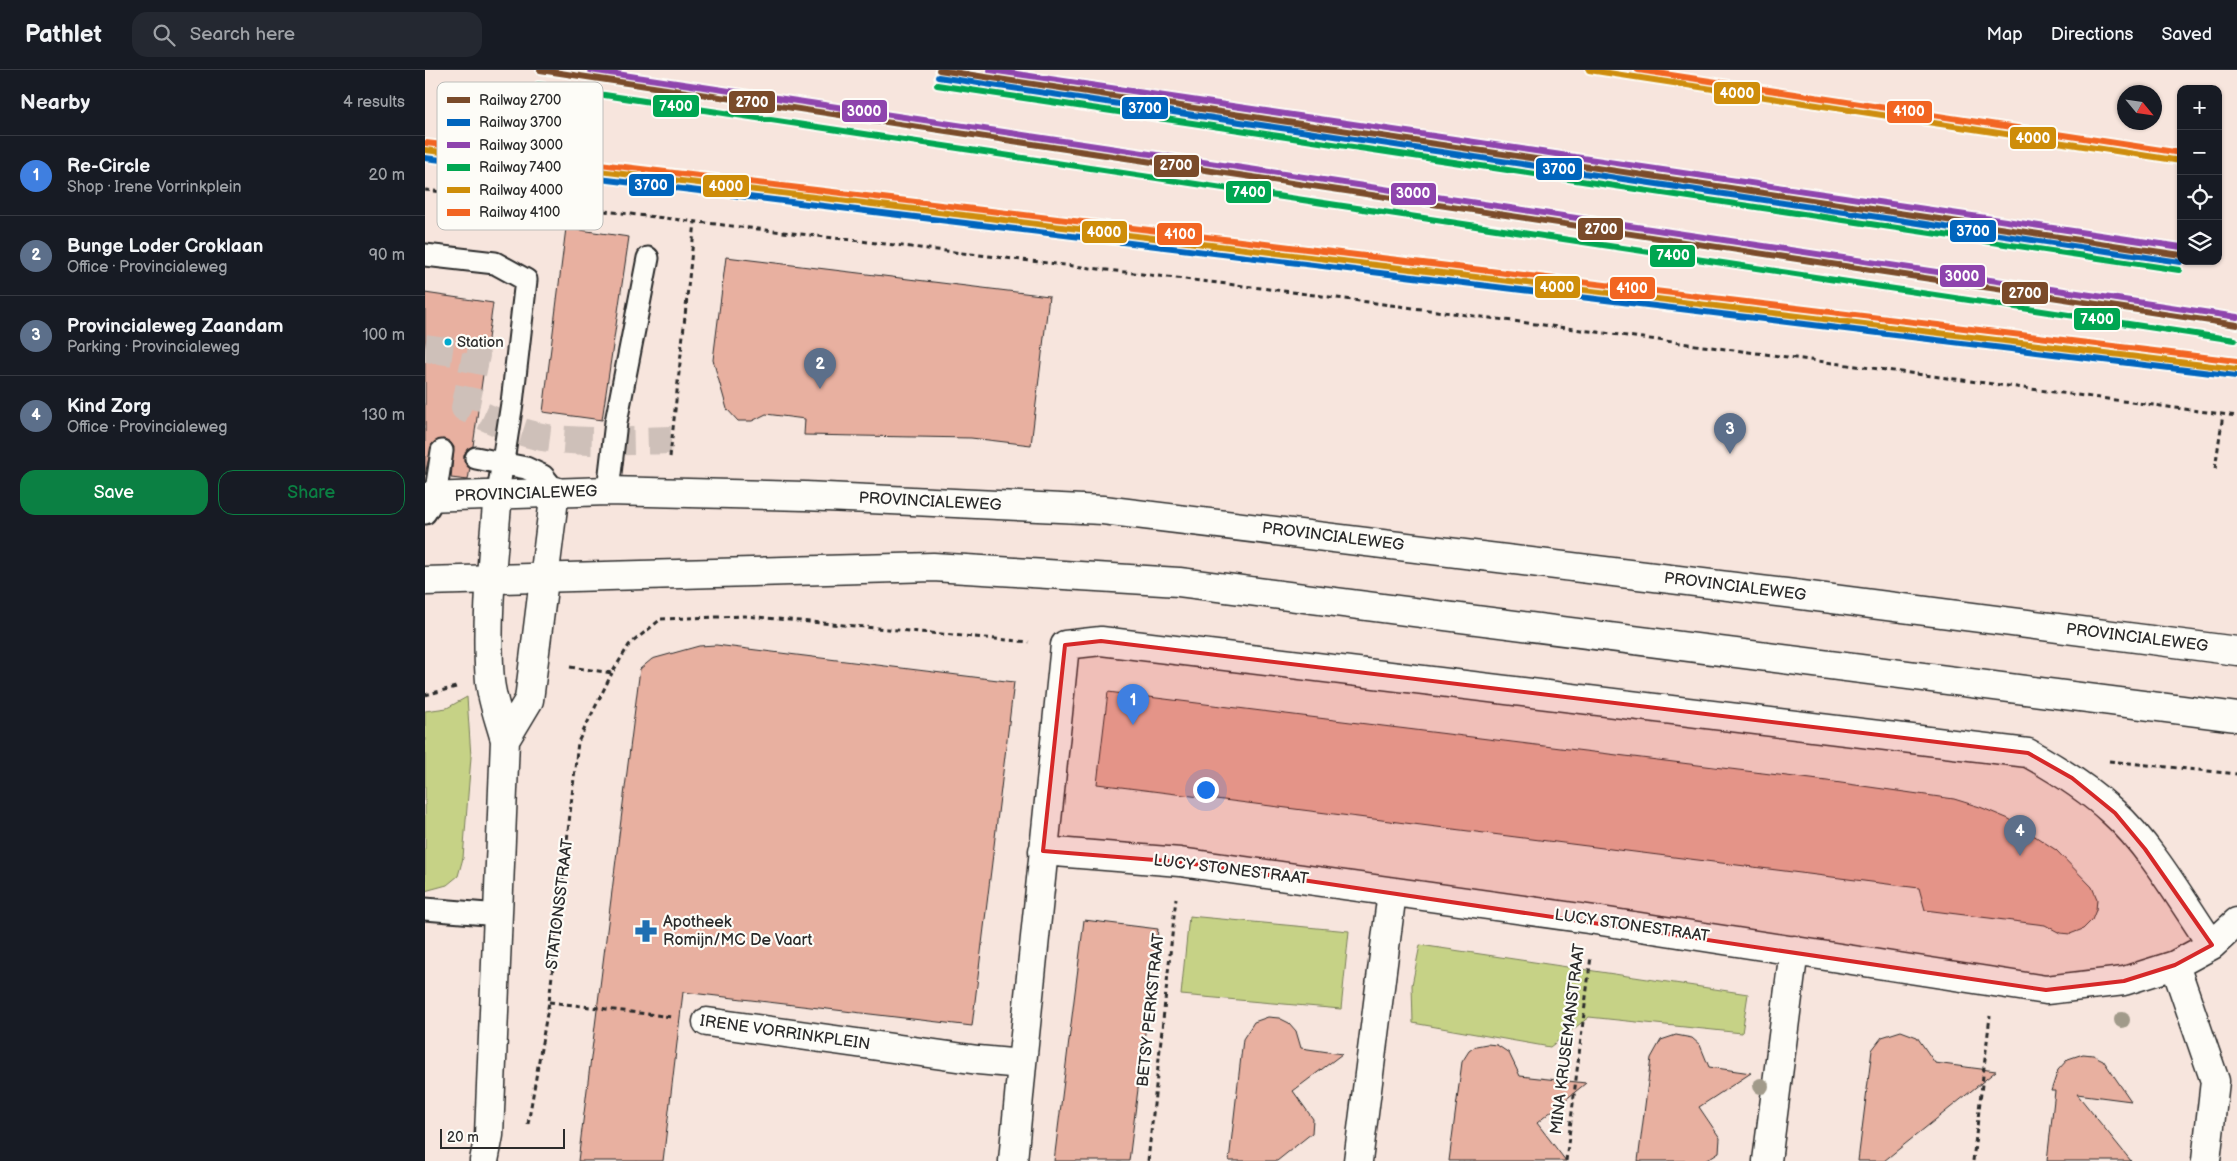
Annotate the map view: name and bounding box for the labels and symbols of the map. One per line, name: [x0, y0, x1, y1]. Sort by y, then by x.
line badge: 4000: [1713, 81, 1761, 105]
legend: [437, 82, 603, 230]
text: 4000: [1720, 85, 1754, 102]
north arrow: [2117, 85, 2162, 130]
line badge: 2700: [728, 90, 776, 114]
text: Railway 2700: [479, 92, 561, 109]
line badge: 7400: [652, 94, 700, 118]
text: 2700: [735, 94, 769, 111]
line badge: 3700: [1121, 96, 1169, 120]
text: 7400: [659, 98, 693, 115]
line badge: 3000: [841, 99, 888, 123]
text: 3700: [1128, 100, 1162, 117]
line badge: 4100: [1886, 100, 1933, 124]
text: 3000: [847, 103, 881, 120]
text: 4100: [1893, 103, 1925, 120]
text: Railway 3700: [479, 114, 562, 131]
line badge: 4000: [2009, 126, 2057, 150]
text: 4000: [2016, 130, 2050, 147]
text: Railway 3000: [479, 137, 563, 154]
line badge: 2700: [1153, 154, 1200, 178]
text: 2700: [1159, 157, 1193, 174]
line badge: 3700: [1535, 157, 1583, 181]
text: Railway 7400: [479, 159, 561, 176]
text: 3700: [1542, 161, 1576, 178]
line badge: 3700: [628, 173, 675, 197]
line badge: 4000: [702, 174, 750, 198]
text: 3700: [634, 177, 668, 194]
text: 4000: [709, 178, 743, 195]
line badge: 7400: [1225, 180, 1272, 204]
text: Railway 4000: [479, 182, 563, 199]
line badge: 3000: [1390, 182, 1437, 206]
text: 7400: [1232, 184, 1266, 201]
text: 3000: [1396, 185, 1430, 202]
text: Railway 4100: [479, 204, 560, 221]
line badge: 2700: [1577, 217, 1624, 241]
line badge: 3700: [1949, 219, 1997, 243]
line badge: 4000: [1081, 220, 1128, 244]
text: 2700: [1584, 221, 1618, 238]
line badge: 4100: [1156, 222, 1203, 246]
text: 3700: [1956, 223, 1990, 240]
text: 4000: [1087, 224, 1121, 241]
text: 4100: [1164, 226, 1196, 243]
line badge: 7400: [1649, 244, 1696, 268]
text: 7400: [1656, 247, 1690, 264]
line badge: 3000: [1939, 264, 1986, 288]
text: 3000: [1945, 268, 1979, 285]
line badge: 4000: [1534, 275, 1581, 299]
line badge: 4100: [1609, 276, 1656, 300]
text: 4000: [1540, 279, 1574, 296]
text: 4100: [1616, 280, 1648, 297]
line badge: 2700: [2001, 281, 2049, 305]
text: 2700: [2008, 285, 2042, 302]
line badge: 7400: [2073, 307, 2121, 331]
text: 7400: [2080, 311, 2114, 328]
place label: Station: [457, 333, 504, 352]
marker: Station: [443, 337, 453, 347]
pin: 2: [804, 348, 836, 389]
pin: 3: [1714, 413, 1746, 454]
street label: PROVINCIALEWEG: [454, 482, 598, 506]
street label: PROVINCIALEWEG: [858, 489, 1002, 515]
street label: PROVINCIALEWEG: [1261, 519, 1405, 555]
street label: PROVINCIALEWEG: [1663, 569, 1807, 605]
street label: PROVINCIALEWEG: [2065, 620, 2209, 656]
pin: 1: [1117, 684, 1149, 725]
your location: [1193, 777, 1219, 803]
pin: 4: [2004, 815, 2036, 856]
street label: STATIONSSTRAAT: [543, 837, 578, 971]
street label: LUCY STONESTRAAT: [1152, 851, 1310, 889]
street label: LUCY STONESTRAAT: [1553, 906, 1711, 946]
place label: Apotheek Romijn/MC De Vaart: [663, 913, 812, 950]
pharmacy icon: Apotheek Romijn/MC De Vaart: [633, 918, 659, 944]
street label: BETSY PERKSTRAAT: [1133, 932, 1169, 1088]
street label: MINA KRUSEMANSTRAAT: [1547, 942, 1589, 1135]
street label: IRENE VORRINKPLEIN: [699, 1012, 871, 1054]
scale bar: [440, 1126, 565, 1149]

